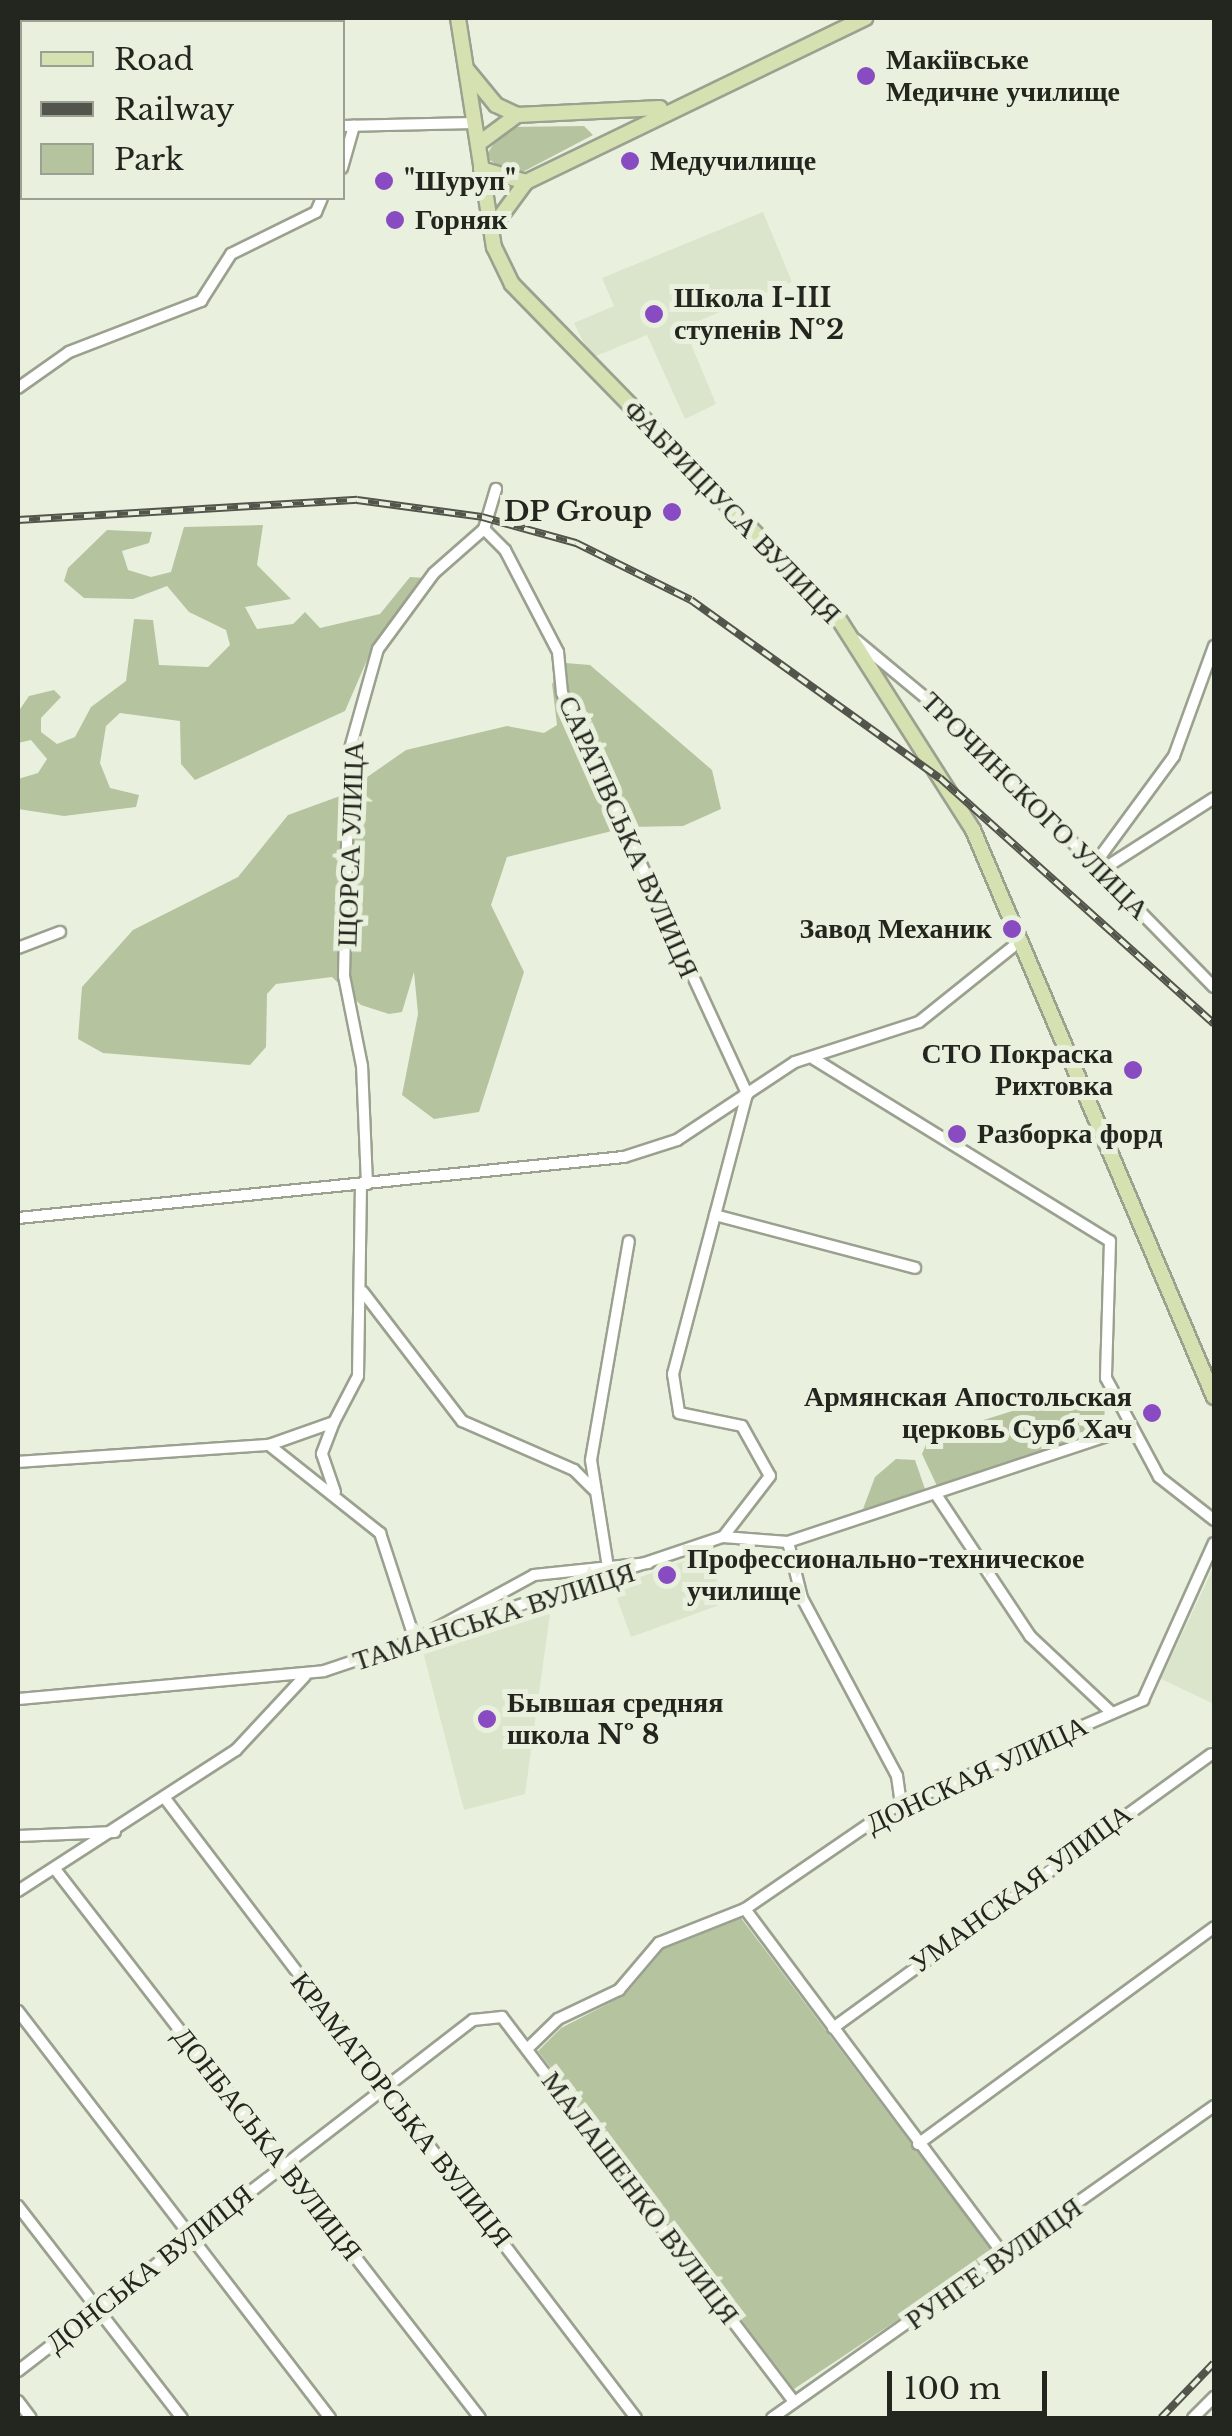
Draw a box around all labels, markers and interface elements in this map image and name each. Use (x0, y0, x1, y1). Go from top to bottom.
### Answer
legend (20, 20, 345, 200)
text: Road (114, 41, 194, 78)
place label: Макіївське Медичне училище (886, 43, 1120, 109)
marker: Макіївське Медичне училище (855, 65, 877, 87)
text: Railway (114, 91, 234, 128)
text: Park (114, 141, 184, 178)
place label: Медучилище (650, 144, 816, 178)
marker: Медучилище (619, 150, 641, 172)
place label: "Шуруп" (404, 164, 516, 198)
marker: "Шуруп" (373, 170, 395, 192)
place label: Горняк (415, 203, 507, 237)
marker: Горняк (384, 209, 406, 231)
place label: Школа I-III ступенів №2 (674, 281, 844, 347)
marker: Школа I-III ступенів №2 (643, 303, 665, 325)
street label: ФАБРИЦІУСА ВУЛИЦЯ (616, 393, 848, 631)
place label: DP Group (503, 495, 652, 529)
marker: DP Group (661, 501, 683, 523)
street label: ТРОЧИНСКОГО УЛИЦА (914, 685, 1156, 927)
street label: САРАТІВСЬКА ВУЛИЦЯ (551, 691, 705, 983)
street label: ЩОРСА УЛИЦА (331, 740, 371, 948)
place label: Завод Механик (800, 912, 992, 946)
marker: Завод Механик (1001, 918, 1023, 940)
place label: СТО Покраска Рихтовка (922, 1037, 1113, 1103)
marker: СТО Покраска Рихтовка (1122, 1059, 1144, 1081)
place label: Разборка форд (977, 1117, 1162, 1151)
marker: Разборка форд (946, 1123, 968, 1145)
place label: Армянская Апостольская церковь Сурб Хач (804, 1380, 1132, 1446)
marker: Армянская Апостольская церковь Сурб Хач (1141, 1402, 1163, 1424)
place label: Профессионально-техническое училище (687, 1542, 1084, 1608)
street label: ТАМАНСЬКА ВУЛИЦЯ (349, 1556, 639, 1678)
marker: Профессионально-техническое училище (656, 1564, 678, 1586)
place label: Бывшая средняя школа № 8 (507, 1686, 723, 1752)
marker: Бывшая средняя школа № 8 (476, 1708, 498, 1730)
street label: ДОНСКАЯ УЛИЦА (861, 1709, 1093, 1841)
street label: УМАНСКАЯ УЛИЦА (904, 1797, 1138, 1981)
street label: КРАМАТОРСЬКА ВУЛИЦЯ (283, 1966, 519, 2254)
street label: ДОНБАСЬКА ВУЛИЦЯ (165, 2021, 369, 2267)
street label: МАЛАШЕНКО ВУЛИЦЯ (534, 2065, 746, 2331)
street label: ДОНСЬКА ВУЛИЦЯ (40, 2178, 260, 2360)
street label: РУНГЕ ВУЛИЦЯ (899, 2191, 1089, 2337)
scale bar (892, 2351, 1052, 2413)
text: 100 m (904, 2370, 1001, 2407)

